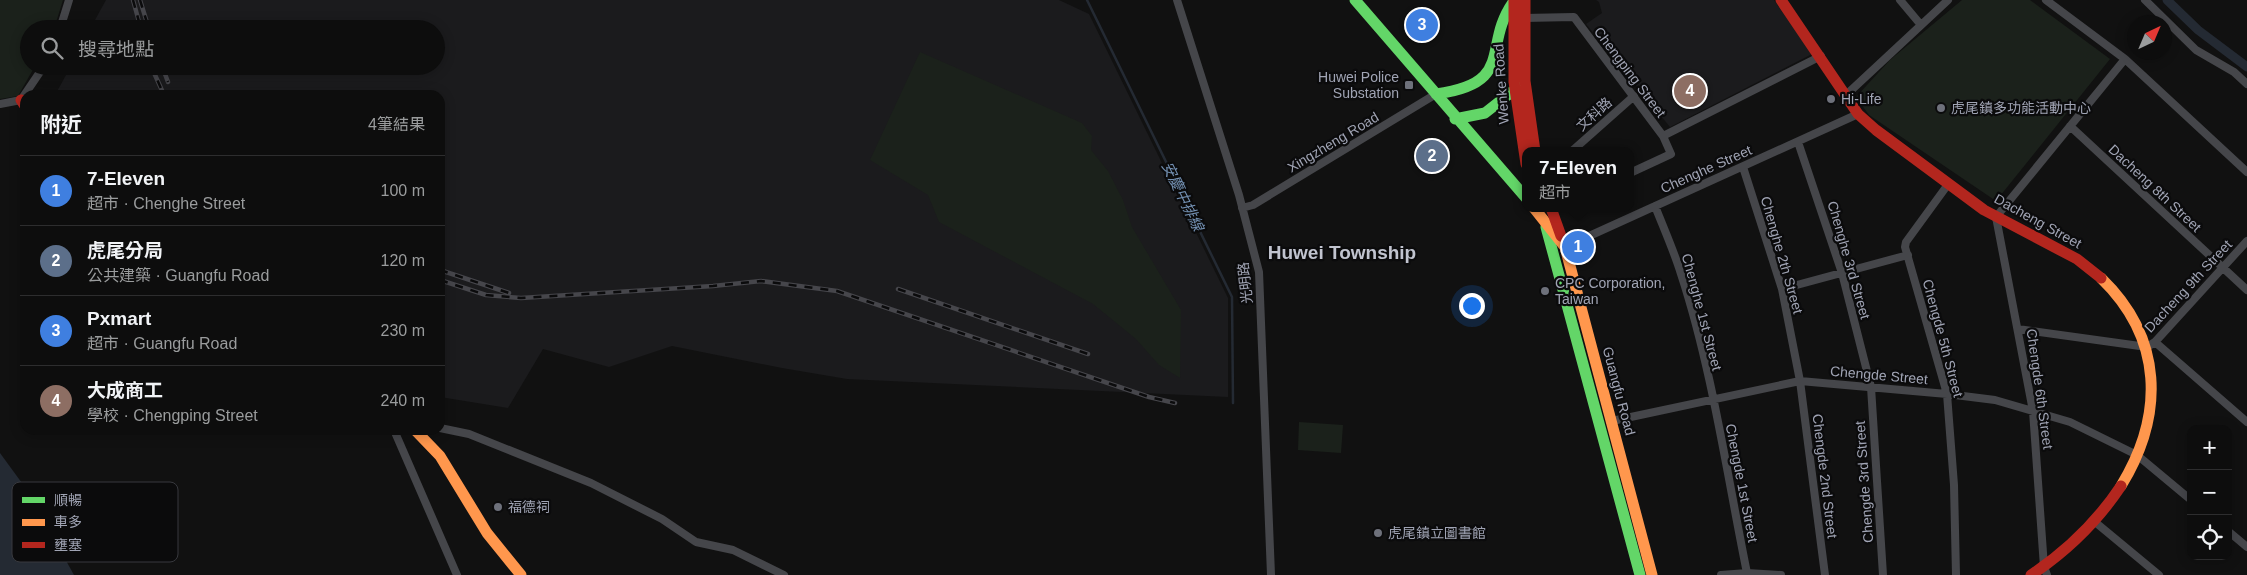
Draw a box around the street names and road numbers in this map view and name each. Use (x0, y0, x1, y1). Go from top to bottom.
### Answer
street label: Chengping Street (1591, 24, 1669, 120)
street label: Wenke Road (1490, 43, 1512, 125)
street label: 文科路 (1573, 94, 1615, 134)
street label: Xingzheng Road (1285, 108, 1381, 176)
street label: Dacheng 8th Street (2105, 141, 2205, 235)
street label: Chenghe Street (1658, 142, 1754, 196)
street label: Dacheng Street (1992, 190, 2085, 252)
street label: Chenghe 2th Street (1758, 194, 1806, 316)
street label: Chenghe 3rd Street (1824, 199, 1874, 321)
street label: Dacheng 9th Street (2141, 236, 2235, 336)
street label: Chenghe 1st Street (1679, 252, 1725, 372)
street label: 光明路 (1235, 261, 1255, 305)
street label: Chengde 5th Street (1920, 277, 1966, 399)
street label: Chengde 6th Street (2024, 328, 2056, 450)
street label: Guangfu Road (1599, 345, 1639, 437)
street label: Chengde Street (1829, 363, 1929, 387)
street label: Chengde 2nd Street (1809, 413, 1841, 539)
street label: Chengde 3rd Street (1852, 420, 1876, 544)
street label: Chengde 1st Street (1723, 422, 1761, 544)

